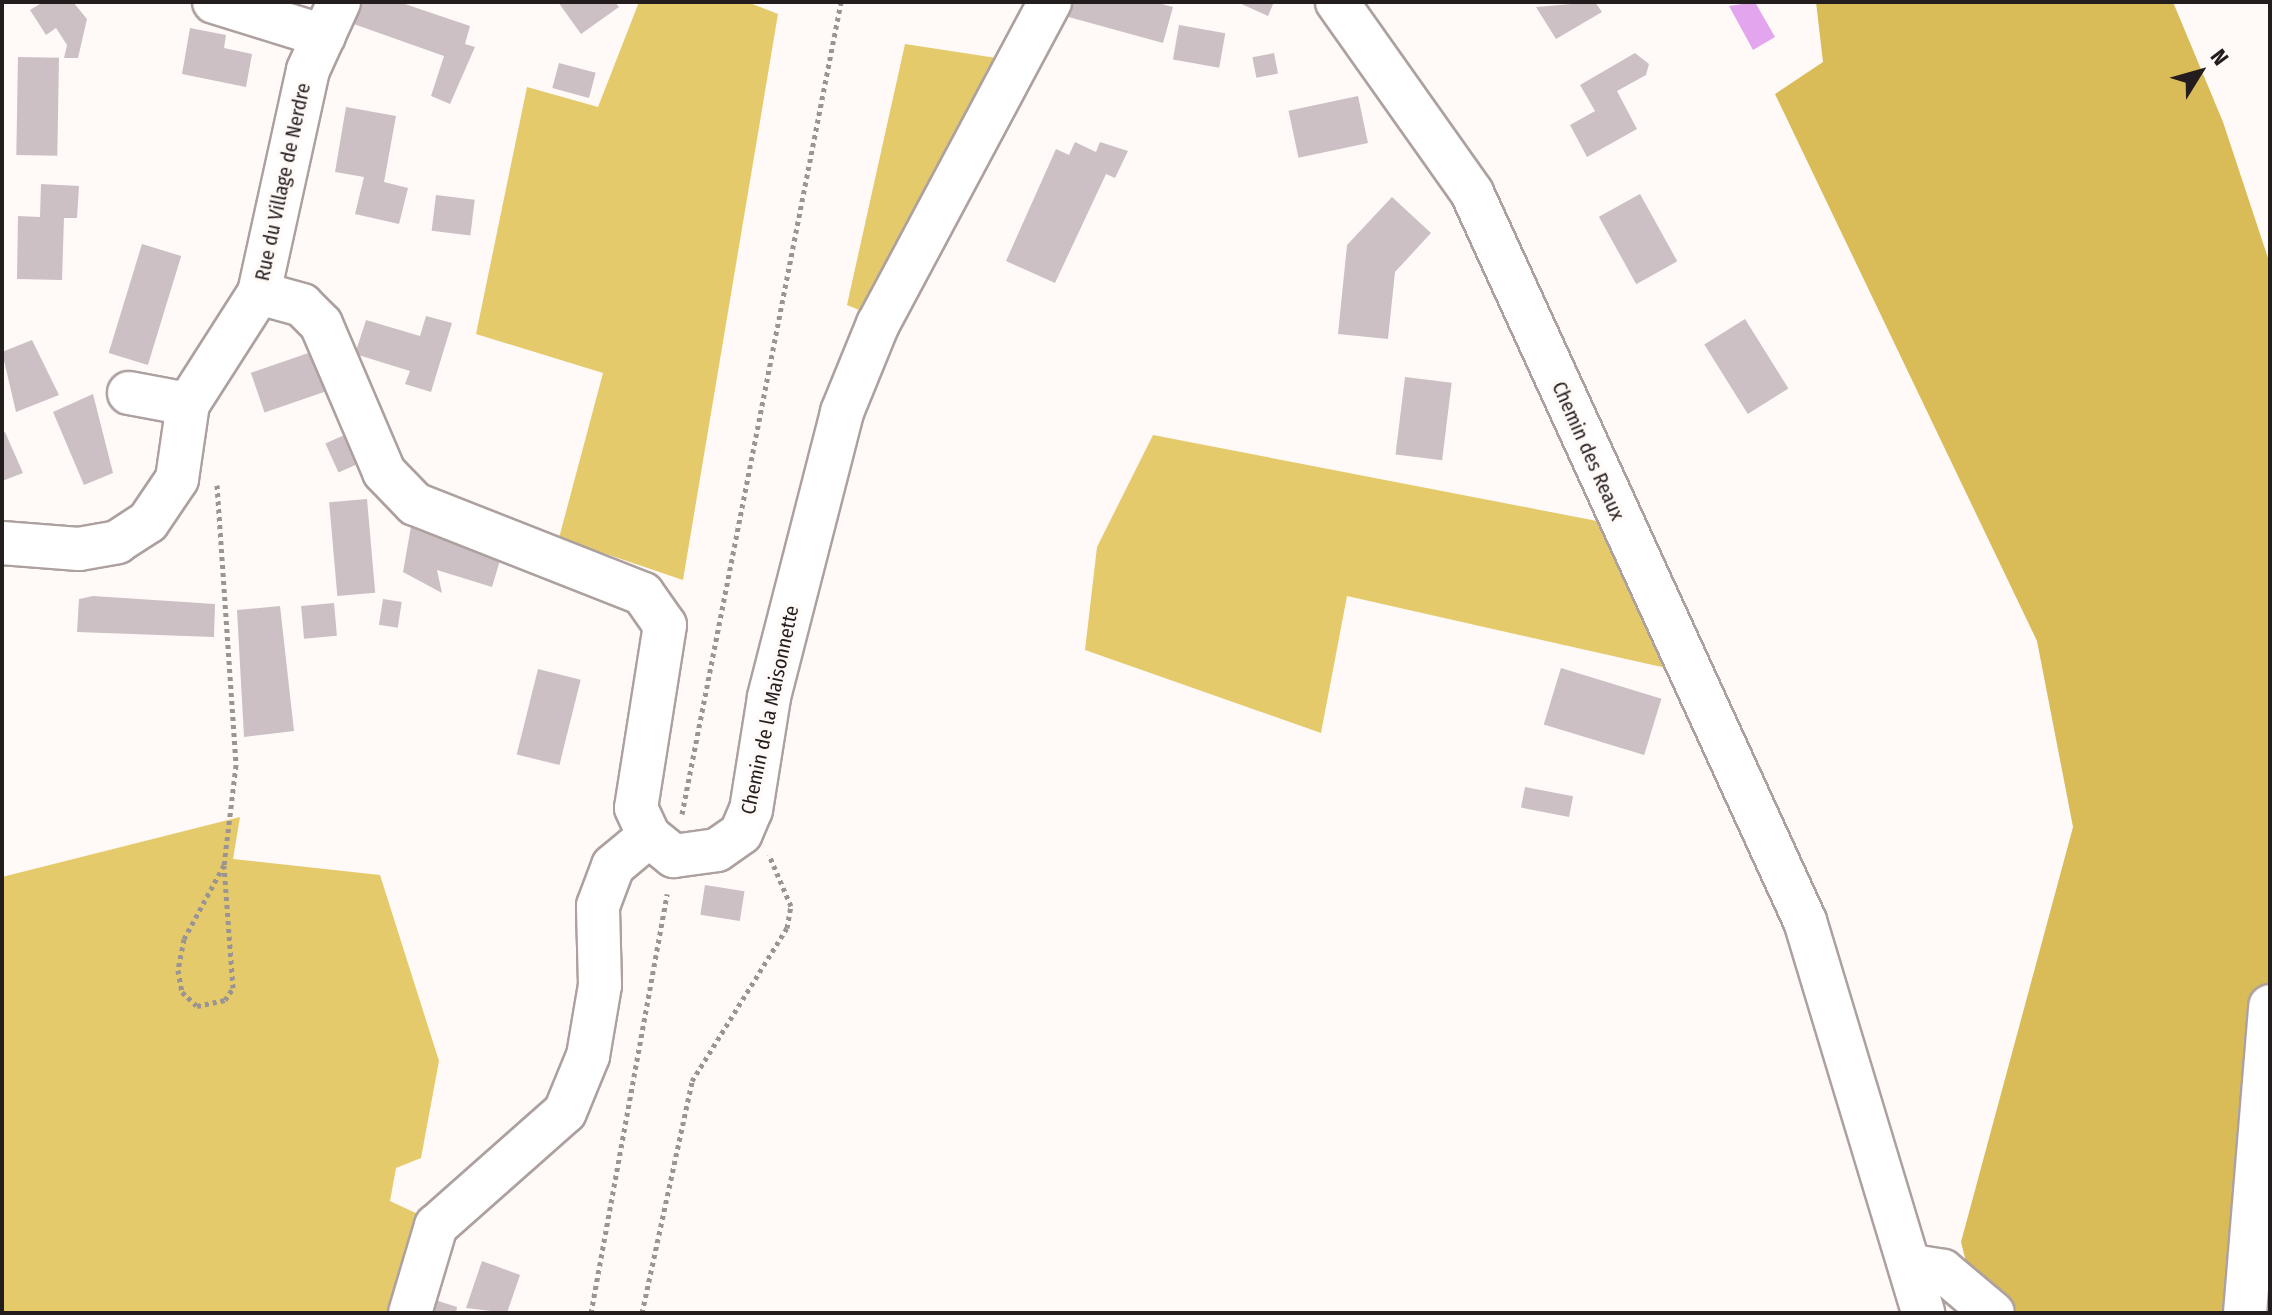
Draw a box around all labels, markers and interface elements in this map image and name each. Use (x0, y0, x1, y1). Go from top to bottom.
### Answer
north arrow (2160, 32, 2240, 112)
text: N (2205, 44, 2234, 71)
street label: Rue du Village de Nerdre (250, 81, 316, 283)
street label: Chemin des Reaux (1547, 378, 1629, 524)
street label: Chemin de la Maisonnette (736, 603, 804, 817)

